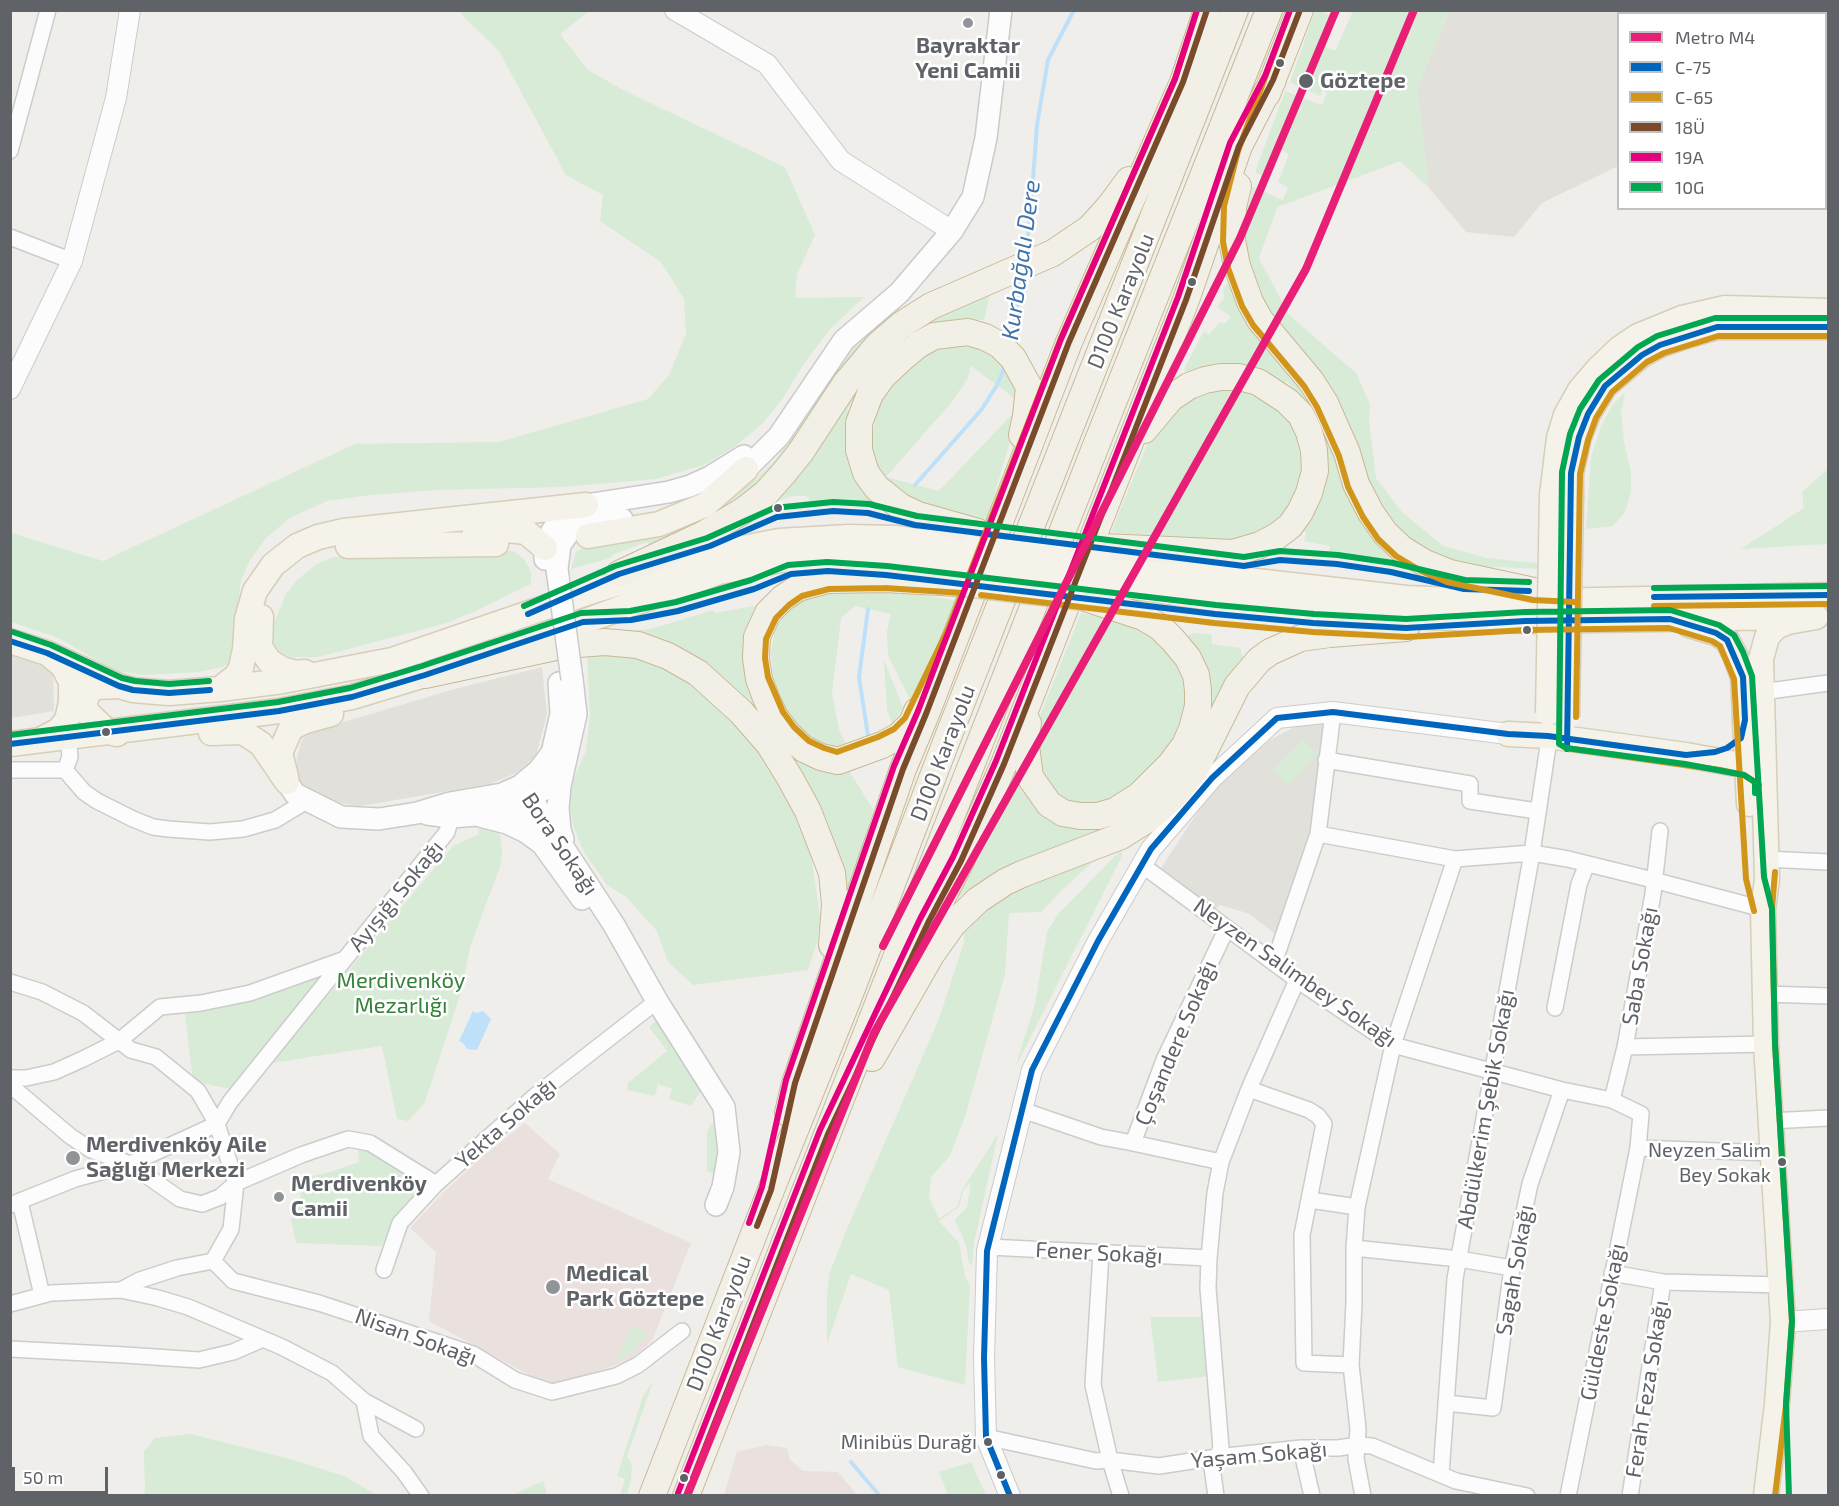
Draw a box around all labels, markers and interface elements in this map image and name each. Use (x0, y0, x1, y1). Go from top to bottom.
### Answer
legend (1617, 12, 1827, 210)
marker: Bayraktar Yeni Camii (961, 16, 975, 30)
text: Metro M4 (1675, 26, 1755, 48)
place label: Bayraktar Yeni Camii (915, 33, 1021, 84)
text: C-75 (1675, 56, 1711, 78)
unlabelled marker (1274, 57, 1286, 69)
place label: Göztepe (1320, 68, 1406, 94)
marker: Göztepe (1297, 72, 1315, 90)
text: C-65 (1675, 86, 1713, 108)
text: 18Ü (1675, 116, 1705, 138)
text: 19A (1675, 146, 1704, 168)
text: 10G (1675, 176, 1704, 198)
water label: Kurbağalı Dere (995, 178, 1047, 342)
street label: D100 Karayolu (1082, 229, 1160, 373)
unlabelled marker (1186, 276, 1198, 288)
unlabelled marker (772, 502, 784, 514)
unlabelled marker (1521, 624, 1533, 636)
street label: D100 Karayolu (905, 681, 981, 825)
unlabelled marker (100, 726, 112, 738)
street label: Bora Sokağı (516, 788, 604, 900)
street label: Ayışığı Sokağı (343, 835, 449, 957)
street label: Neyzen Salimbey Sokağı (1188, 893, 1402, 1053)
street label: Saba Sokağı (1617, 905, 1663, 1027)
street label: Çoşandere Sokağı (1129, 957, 1223, 1129)
park label: Merdivenköy Mezarlığı (337, 968, 465, 1020)
street label: Abdülkerim Şebik Sokağı (1452, 987, 1520, 1231)
street label: Yekta Sokağı (450, 1072, 562, 1174)
place label: Merdivenköy Aile Sağlığı Merkezi (86, 1132, 267, 1184)
place label: Neyzen Salim Bey Sokak (1648, 1138, 1771, 1185)
marker: Merdivenköy Aile Sağlığı Merkezi (64, 1149, 82, 1167)
marker: Neyzen Salim Bey Sokak (1776, 1156, 1788, 1168)
place label: Merdivenköy Camii (291, 1171, 427, 1222)
marker: Merdivenköy Camii (272, 1190, 286, 1204)
street label: Sagah Sokağı (1491, 1203, 1539, 1337)
street label: Fener Sokağı (1035, 1236, 1163, 1270)
street label: Güldeste Sokağı (1575, 1241, 1631, 1403)
street label: D100 Karayolu (681, 1251, 757, 1395)
place label: Medical Park Göztepe (566, 1261, 704, 1312)
marker: Medical Park Göztepe (544, 1278, 562, 1296)
street label: Ferah Feza Sokağı (1620, 1298, 1674, 1480)
street label: Nisan Sokağı (351, 1303, 481, 1371)
place label: Minibüs Durağı (841, 1430, 977, 1454)
marker: Minibüs Durağı (982, 1436, 994, 1448)
street label: Yaşam Sokağı (1190, 1436, 1328, 1474)
scale bar (15, 1455, 111, 1493)
text: 50 m (23, 1466, 63, 1488)
unlabelled marker (995, 1469, 1007, 1481)
unlabelled marker (678, 1472, 690, 1484)

